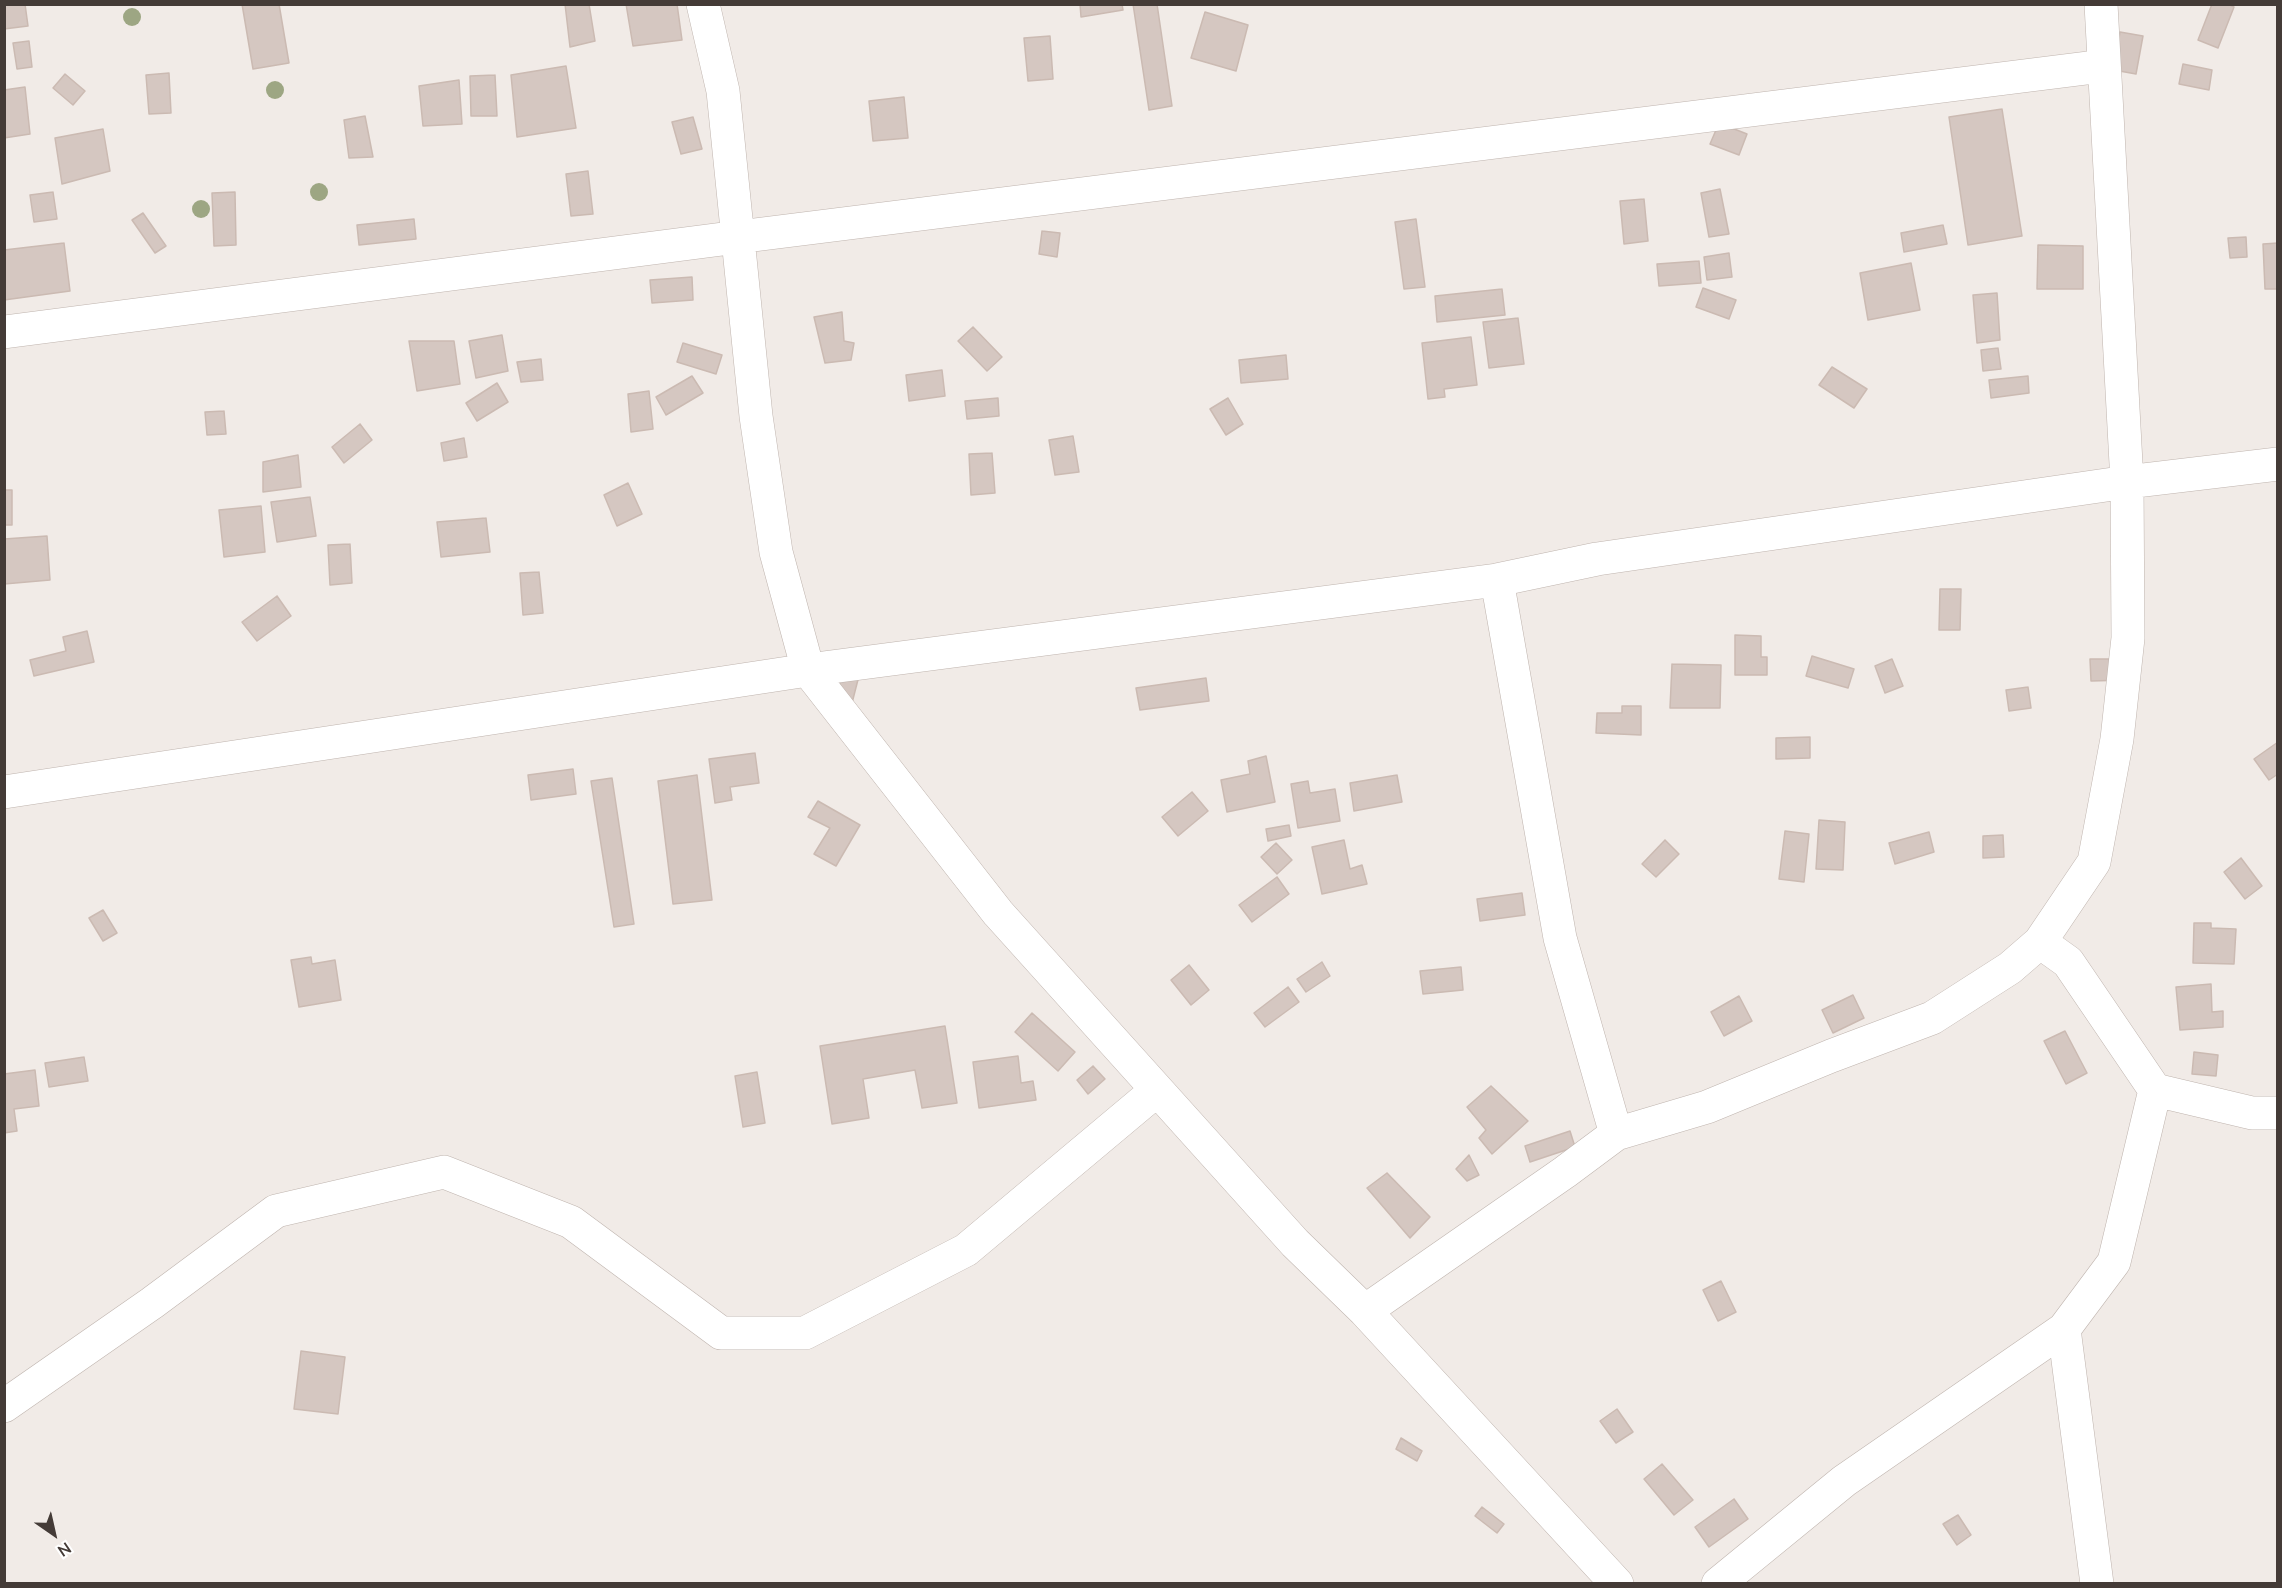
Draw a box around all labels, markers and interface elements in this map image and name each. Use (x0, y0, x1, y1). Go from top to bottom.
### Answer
north arrow (24, 1504, 84, 1564)
text: N (53, 1536, 75, 1561)

